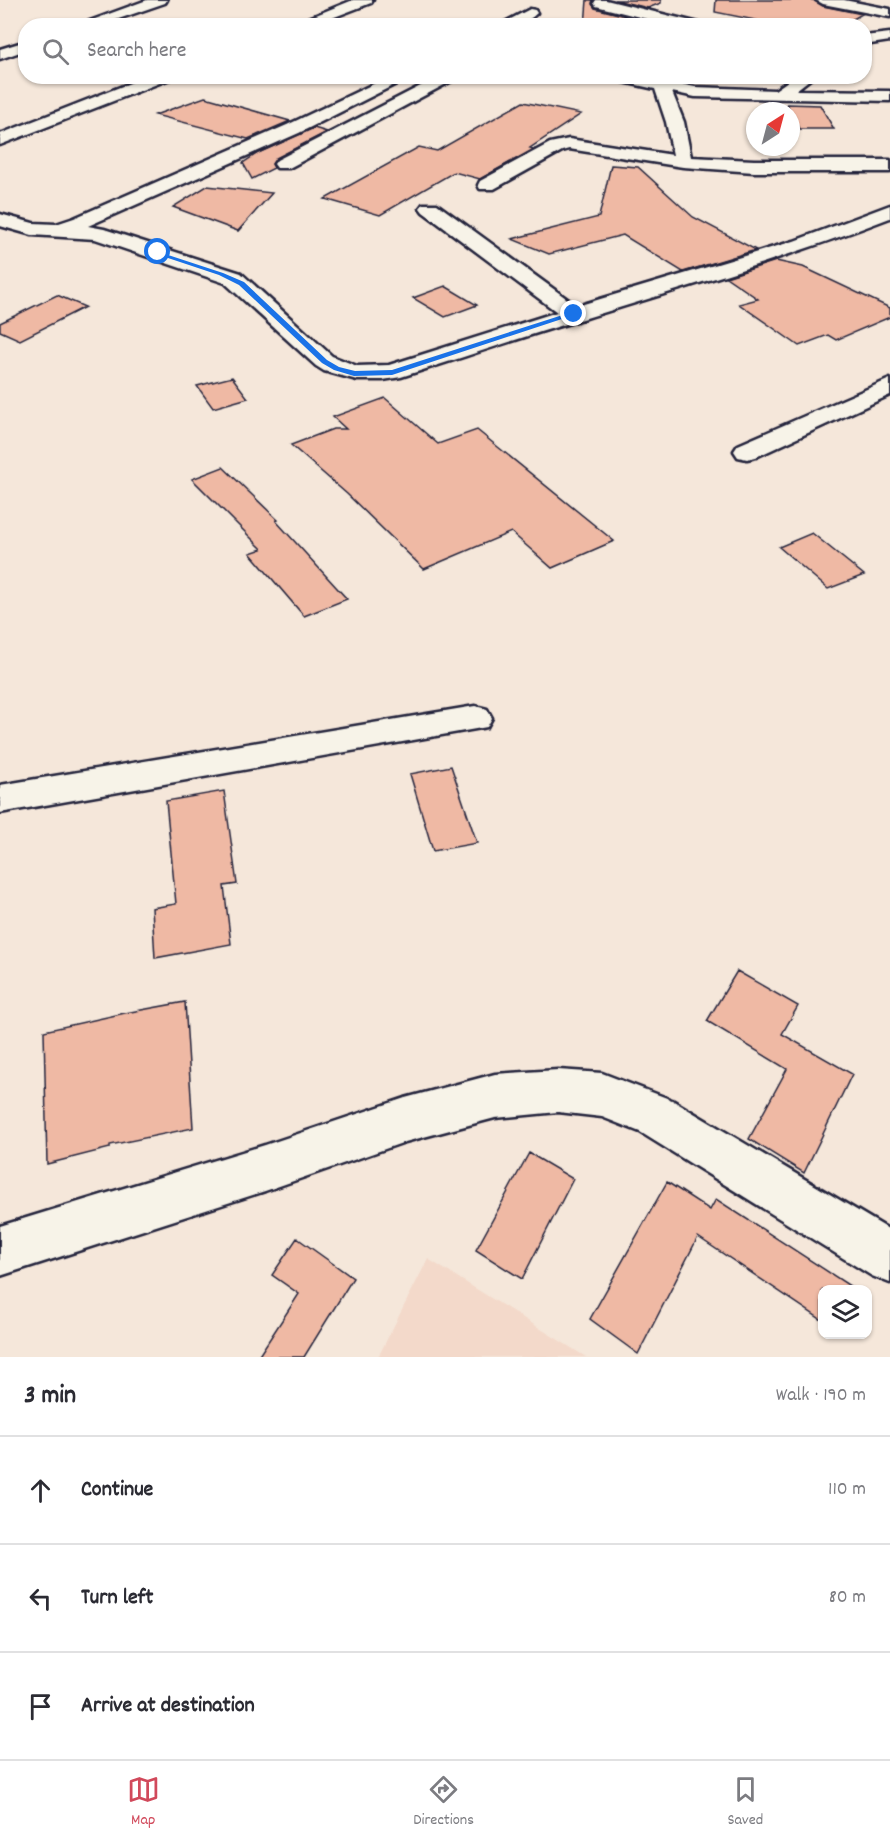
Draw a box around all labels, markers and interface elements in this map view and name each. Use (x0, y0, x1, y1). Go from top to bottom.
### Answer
search box (18, 18, 872, 84)
icon: search (39, 35, 72, 68)
text: Search here (87, 36, 186, 67)
north arrow (746, 102, 800, 156)
route start (144, 238, 170, 264)
route end (560, 300, 586, 326)
map controls (818, 1285, 872, 1339)
button: layers (818, 1285, 872, 1339)
text: 3 min (24, 1378, 76, 1415)
text: Walk · 190 m (776, 1382, 866, 1410)
icon: ahead (24, 1474, 57, 1507)
text: Continue (81, 1475, 153, 1506)
text: 110 m (828, 1476, 866, 1504)
icon: left (24, 1582, 57, 1615)
text: Turn left (81, 1583, 153, 1614)
text: 80 m (829, 1584, 866, 1612)
icon: arrive (24, 1690, 57, 1723)
text: Arrive at destination (81, 1691, 255, 1722)
tab: Map (127, 1773, 160, 1832)
tab: Directions (413, 1773, 474, 1832)
tab: Saved (727, 1773, 763, 1832)

